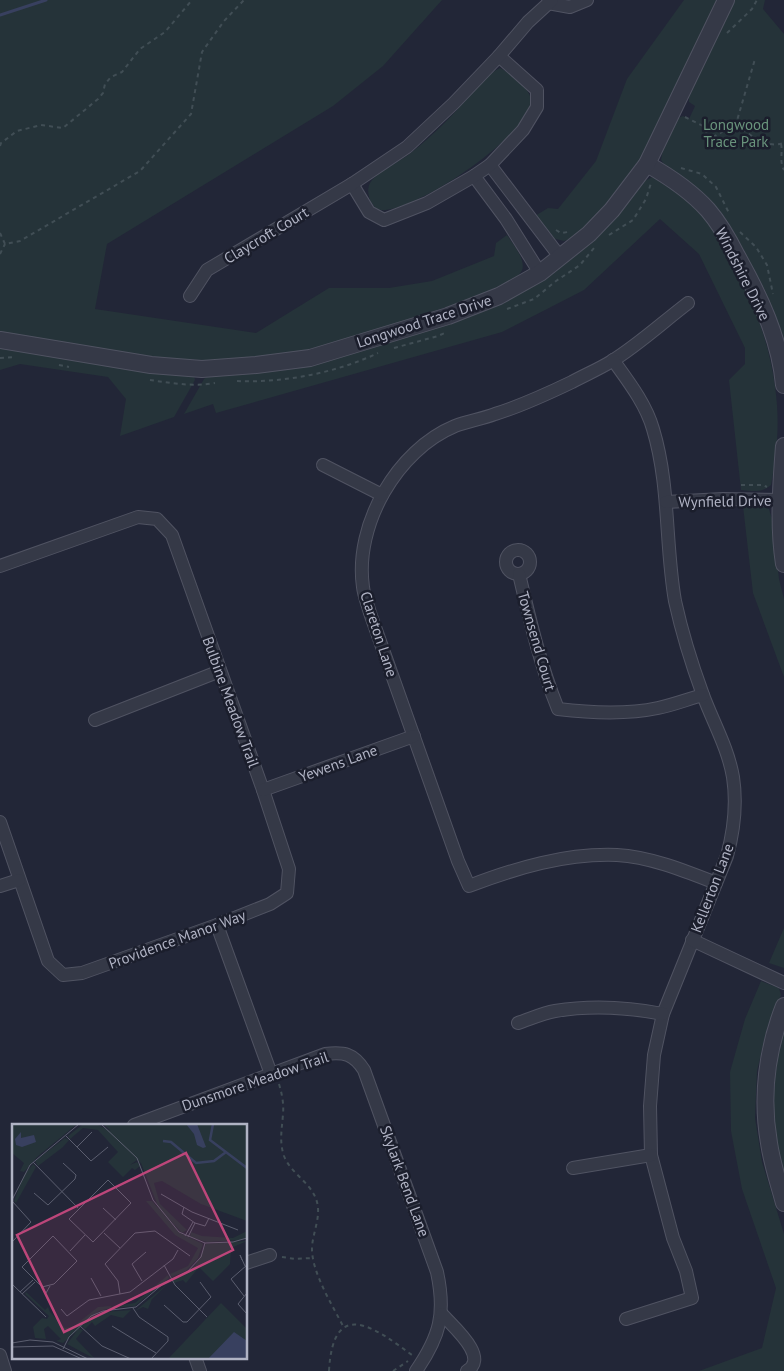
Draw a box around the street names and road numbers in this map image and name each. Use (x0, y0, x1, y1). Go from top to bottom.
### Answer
street label: Claycroft Court (220, 202, 312, 268)
street label: Windshire Drive (711, 224, 775, 324)
street label: Longwood Trace Drive (354, 290, 494, 352)
street label: Wynfield Drive (678, 491, 772, 511)
street label: Clareton Lane (356, 589, 402, 679)
street label: Townsend Court (514, 589, 560, 693)
street label: Bulbine Meadow Trail (198, 634, 264, 771)
street label: Yewens Lane (296, 740, 380, 786)
street label: Kellerton Lane (686, 841, 738, 935)
street label: Providence Manor Way (106, 905, 248, 973)
street label: Dunsmore Meadow Trail (179, 1047, 332, 1115)
street label: Skylark Bend Lane (376, 1123, 434, 1239)

